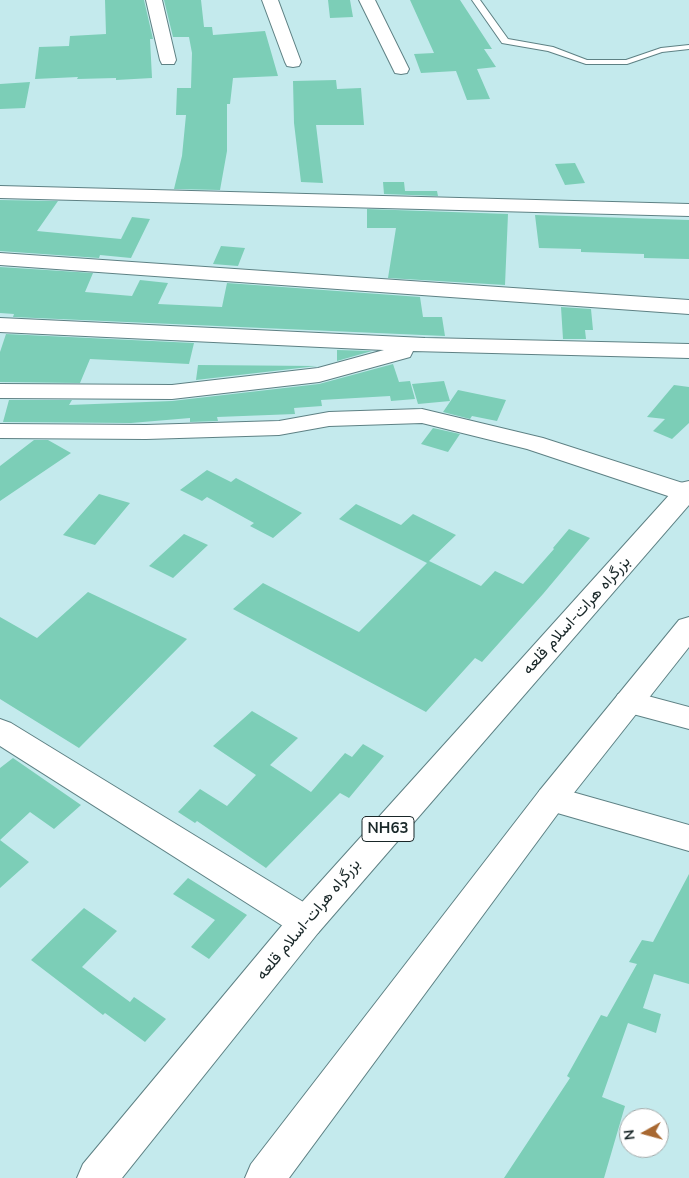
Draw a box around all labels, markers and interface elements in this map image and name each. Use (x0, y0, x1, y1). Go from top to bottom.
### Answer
street label: بزرگراه هرات-اسلام قلعه (519, 553, 635, 679)
road number: NH63 (362, 816, 414, 842)
street label: بزرگراه هرات-اسلام قلعه (253, 856, 365, 984)
north arrow (619, 1108, 669, 1158)
text: N (620, 1128, 640, 1141)

